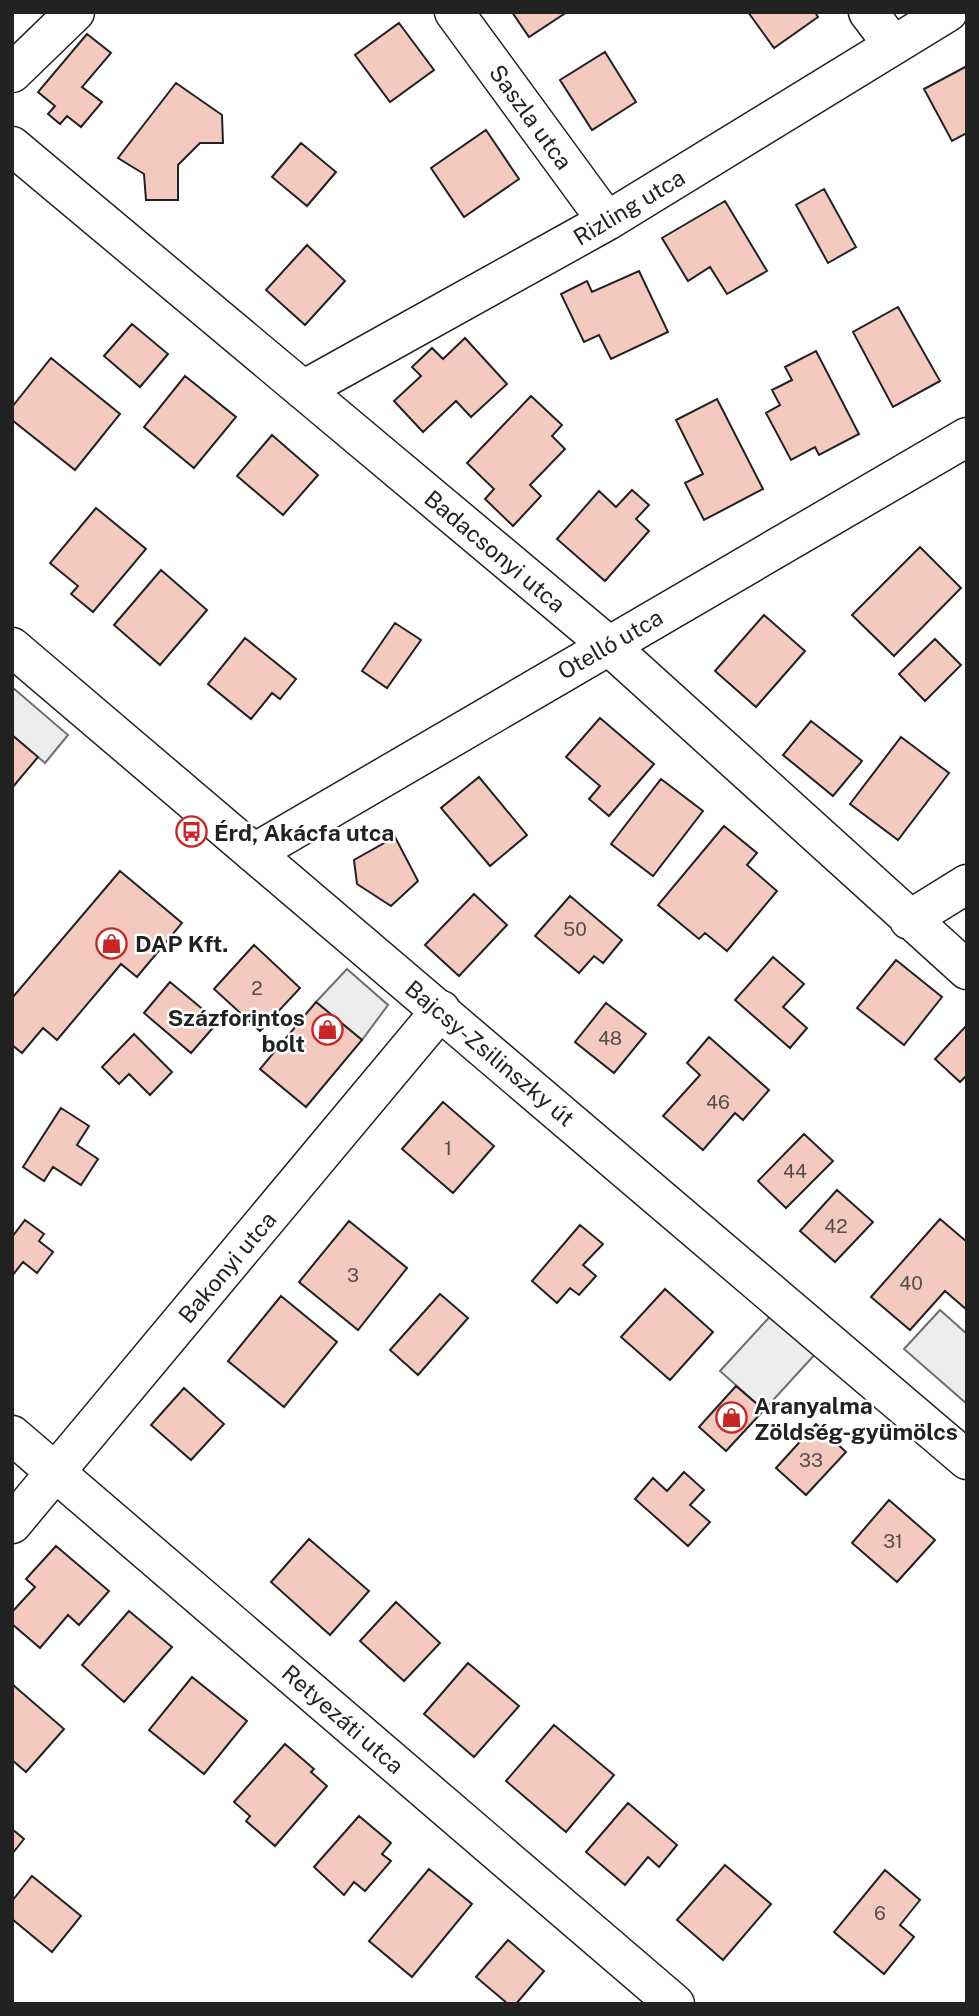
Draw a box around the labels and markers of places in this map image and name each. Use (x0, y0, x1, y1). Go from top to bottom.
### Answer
bus stop icon: Érd, Akácfa utca (174, 815, 208, 849)
place label: Érd, Akácfa utca (214, 819, 394, 846)
shop icon: DAP Kft. (95, 926, 129, 960)
place label: DAP Kft. (135, 930, 229, 957)
place label: Százforintos bolt (168, 1004, 305, 1057)
shop icon: Százforintos bolt (311, 1013, 345, 1047)
place label: Aranyalma Zöldség-gyümölcs (754, 1392, 958, 1445)
shop icon: Aranyalma Zöldség-gyümölcs (714, 1401, 748, 1435)

